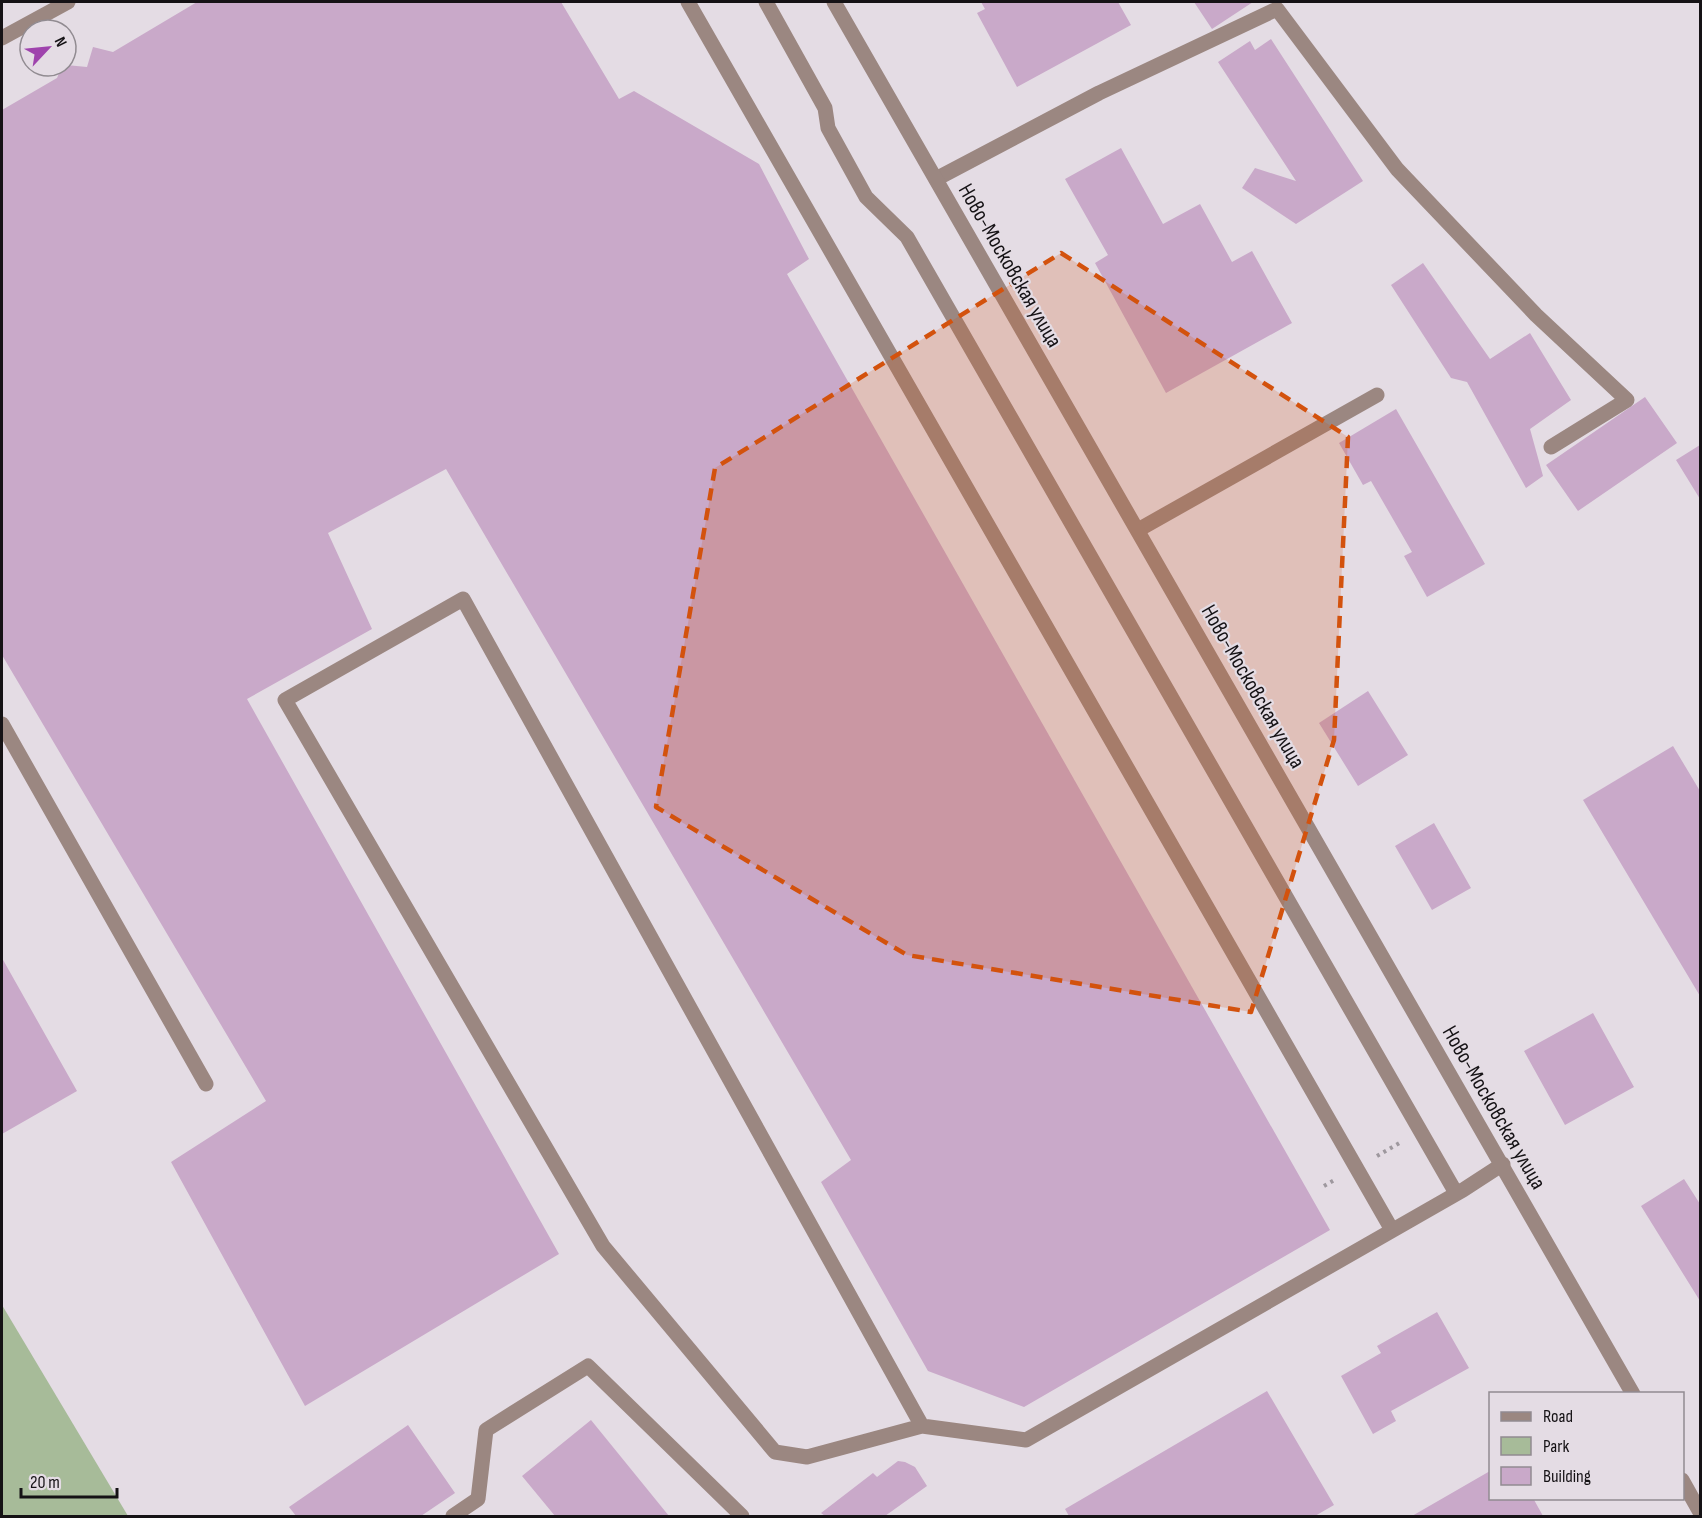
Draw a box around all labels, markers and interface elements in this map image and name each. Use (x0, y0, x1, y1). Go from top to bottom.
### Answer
north arrow (18, 18, 78, 78)
text: N (50, 34, 71, 50)
street label: Ново-Московская улица (952, 179, 1068, 352)
street label: Ново-Московская улица (1195, 600, 1311, 773)
street label: Ново-Московская улица (1436, 1021, 1552, 1194)
legend (1489, 1392, 1684, 1500)
text: Road (1543, 1406, 1573, 1427)
text: Park (1543, 1436, 1569, 1457)
scale bar (21, 1461, 117, 1499)
text: Building (1543, 1466, 1591, 1487)
text: 20 m (30, 1472, 60, 1493)

